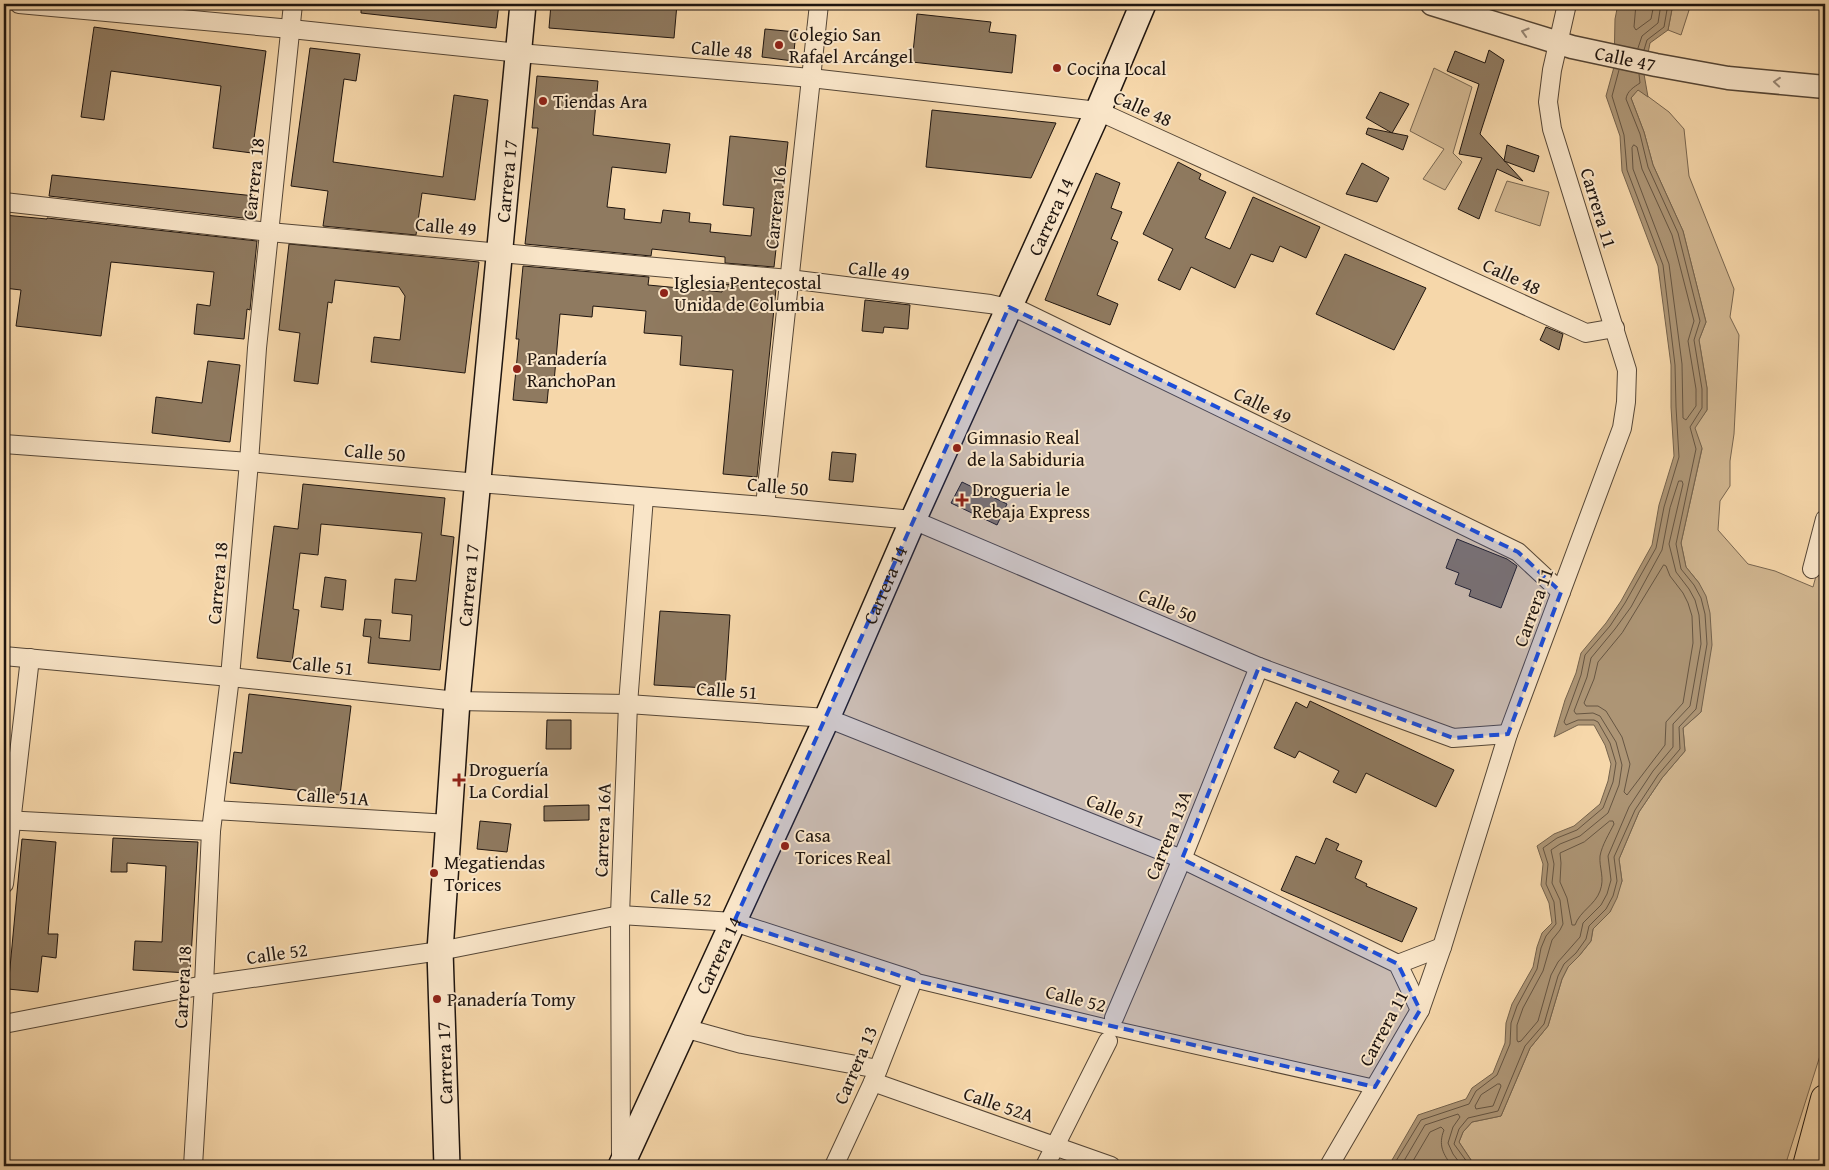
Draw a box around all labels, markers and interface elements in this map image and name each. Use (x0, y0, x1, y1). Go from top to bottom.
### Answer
place label: Colegio San Rafael Arcángel (789, 20, 913, 70)
one-way arrow (1522, 28, 1530, 38)
street label: Calle 48 (690, 32, 754, 66)
street label: Calle 47 (1592, 38, 1658, 79)
marker: Colegio San Rafael Arcángel (773, 39, 785, 51)
place label: Cocina Local (1067, 54, 1166, 82)
marker: Cocina Local (1051, 62, 1063, 74)
one-way arrow (1772, 77, 1780, 88)
street label: Calle 48 (1109, 83, 1177, 133)
place label: Tiendas Ara (553, 87, 648, 115)
marker: Tiendas Ara (537, 95, 549, 107)
street label: Carrera 18 (235, 136, 271, 222)
street label: Carrera 17 (488, 138, 524, 224)
street label: Carrera 11 (1574, 164, 1624, 252)
street label: Carrera 16 (757, 165, 793, 251)
street label: Carrera 14 (1020, 173, 1080, 260)
street label: Calle 49 (414, 209, 478, 243)
street label: Calle 48 (1478, 250, 1546, 302)
street label: Calle 49 (847, 253, 911, 287)
place label: Iglesia Pentecostal Unida de Columbia (674, 268, 824, 318)
marker: Iglesia Pentecostal Unida de Columbia (658, 287, 670, 299)
place label: Panadería RanchoPan (527, 344, 616, 394)
marker: Panadería RanchoPan (511, 363, 523, 375)
street label: Calle 49 (1229, 379, 1297, 431)
place label: Gimnasio Real de la Sabiduria (967, 423, 1085, 473)
street label: Calle 50 (343, 435, 407, 469)
marker: Gimnasio Real de la Sabiduria (951, 442, 963, 454)
street label: Calle 50 (746, 469, 810, 503)
place label: Drogueria le Rebaja Express (972, 475, 1090, 525)
marker: Drogueria le Rebaja Express (956, 494, 968, 506)
street label: Carrera 18 (199, 541, 235, 625)
street label: Carrera 14 (855, 542, 914, 629)
street label: Carrera 17 (450, 543, 486, 628)
street label: Carrera 11 (1506, 563, 1560, 651)
street label: Calle 50 (1134, 580, 1202, 630)
street label: Calle 51 (291, 648, 355, 682)
street label: Calle 51 (695, 674, 759, 706)
place label: Droguería La Cordial (469, 755, 549, 805)
marker: Droguería La Cordial (453, 774, 465, 786)
street label: Calle 51A (296, 779, 371, 813)
street label: Carrera 16A (586, 782, 618, 878)
street label: Calle 51 (1082, 786, 1150, 834)
street label: Carrera 13A (1137, 786, 1199, 884)
place label: Casa Torices Real (795, 821, 891, 871)
marker: Casa Torices Real (779, 840, 791, 852)
place label: Megatiendas Torices (444, 848, 545, 898)
marker: Megatiendas Torices (428, 867, 440, 879)
street label: Calle 52 (649, 881, 713, 913)
street label: Carrera 14 (688, 912, 748, 999)
street label: Calle 52 (245, 935, 309, 971)
street label: Carrera 18 (166, 945, 198, 1029)
street label: Calle 52 (1043, 977, 1109, 1019)
place label: Panadería Tomy (447, 985, 576, 1013)
street label: Carrera 11 (1351, 985, 1415, 1071)
marker: Panadería Tomy (431, 993, 443, 1005)
street label: Carrera 17 (429, 1021, 459, 1105)
street label: Carrera 13 (826, 1021, 884, 1109)
street label: Calle 52A (960, 1079, 1038, 1129)

